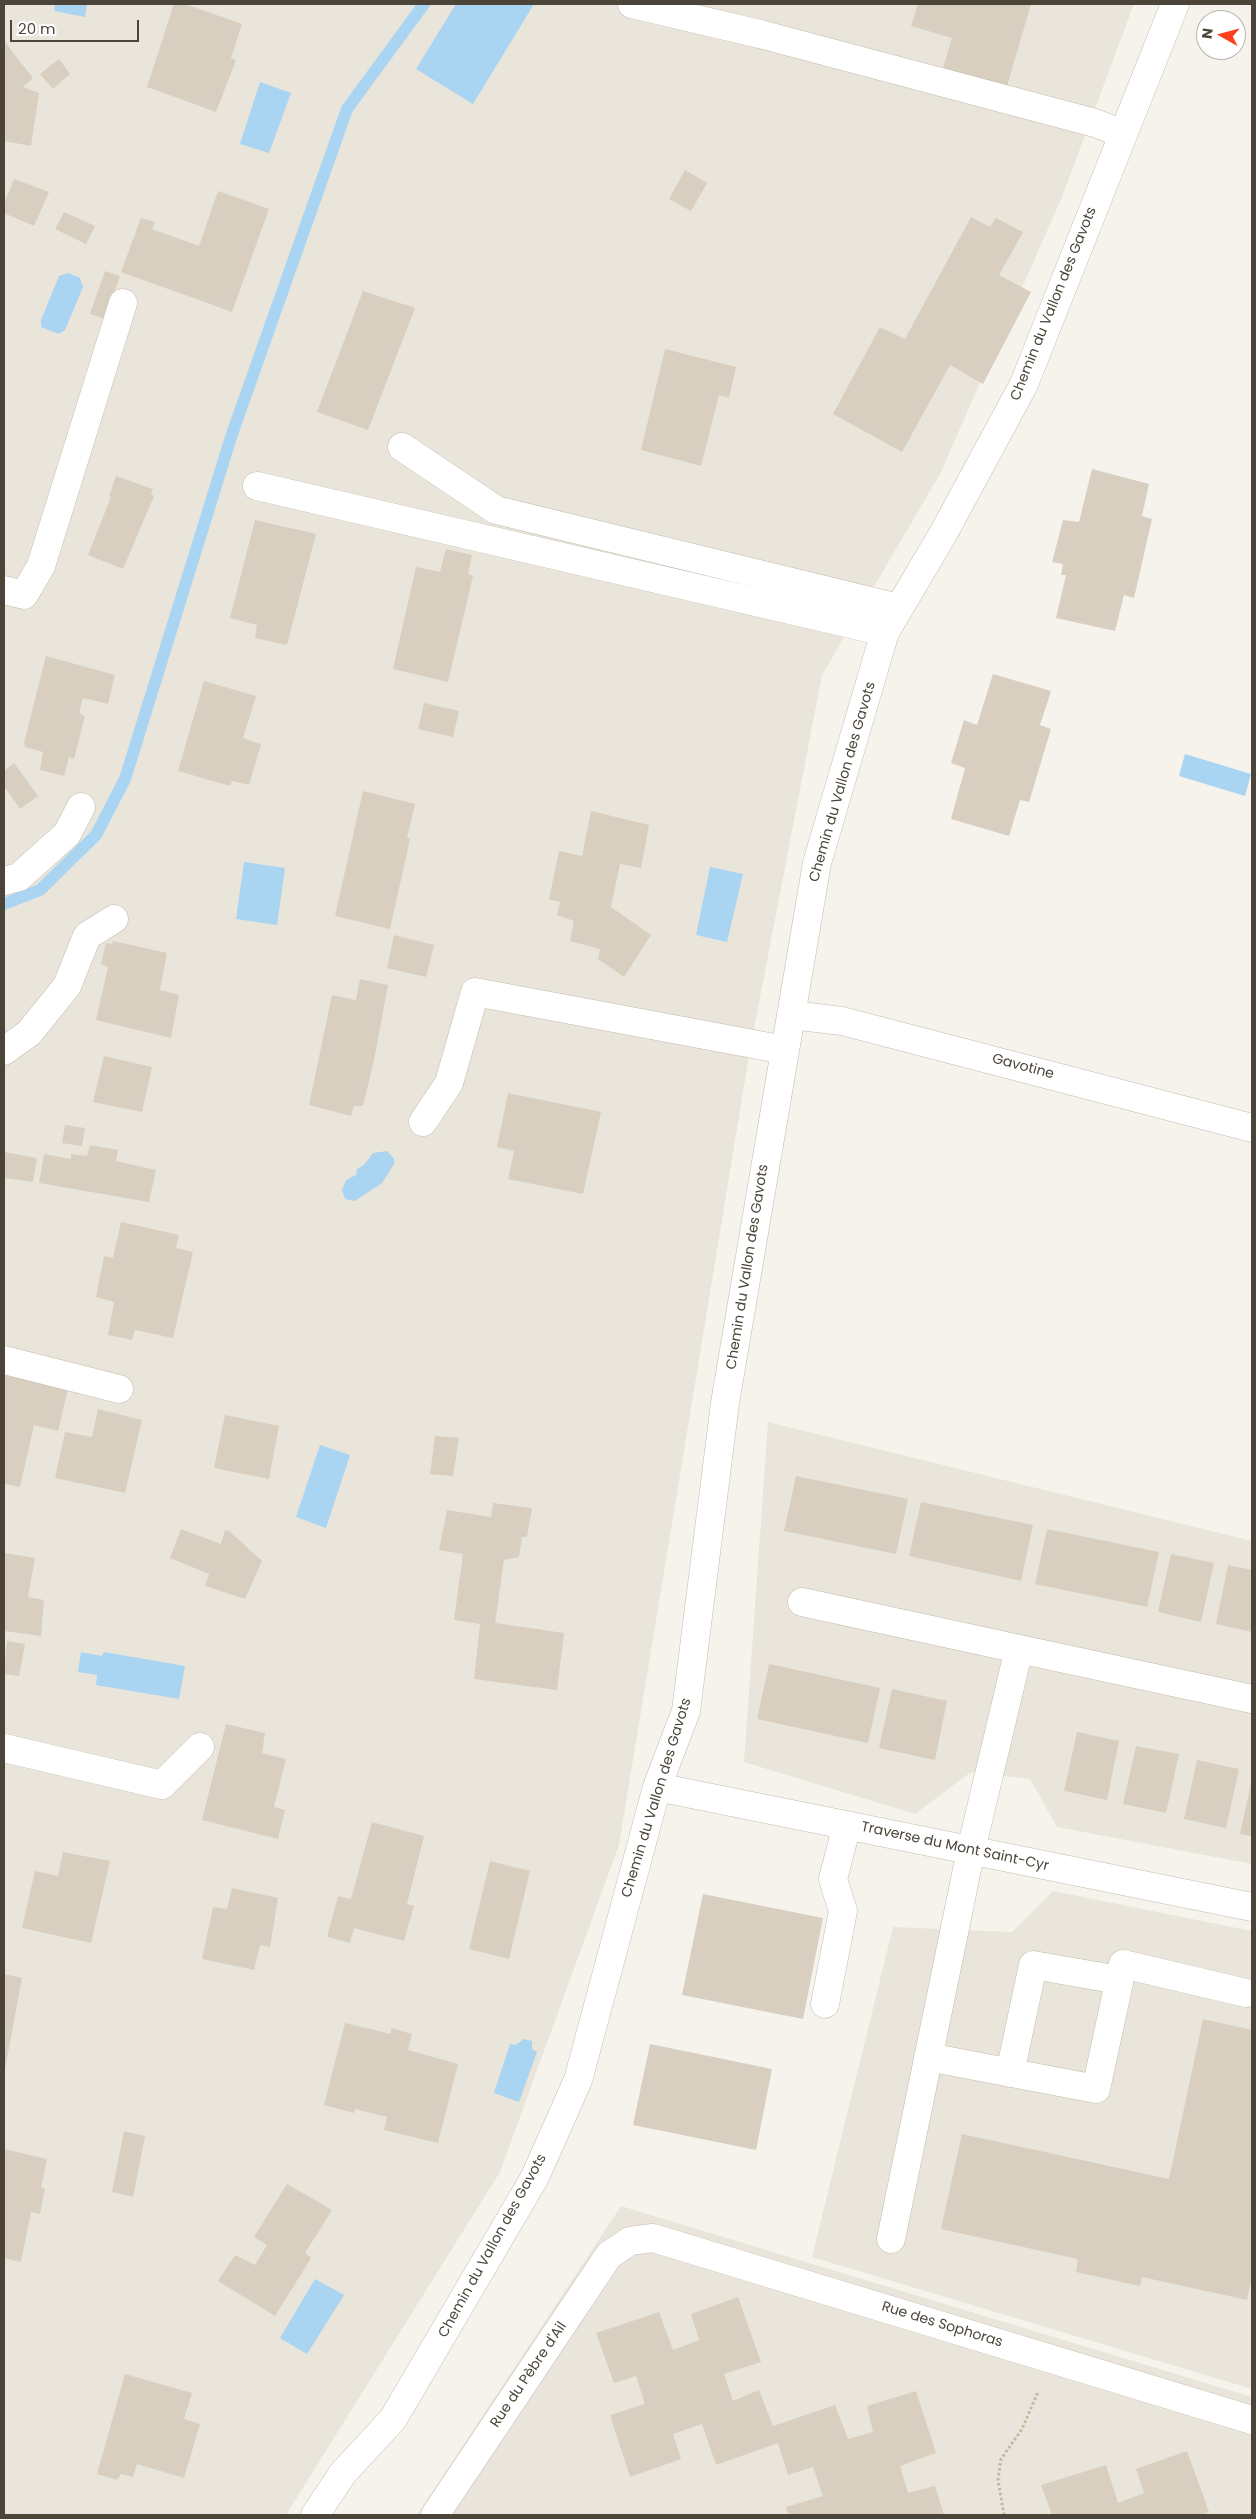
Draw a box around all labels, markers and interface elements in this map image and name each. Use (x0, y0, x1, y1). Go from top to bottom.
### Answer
scale bar (12, 10, 141, 42)
north arrow (1196, 10, 1246, 60)
text: 20 m (18, 18, 56, 39)
text: N (1197, 27, 1218, 40)
street label: Chemin du Vallon des Gavots (1007, 205, 1101, 403)
street label: Chemin du Vallon des Gavots (806, 680, 880, 884)
street label: Gavotine (990, 1051, 1056, 1083)
street label: Chemin du Vallon des Gavots (723, 1163, 773, 1371)
street label: Chemin du Vallon des Gavots (619, 1696, 695, 1900)
street label: Traverse du Mont Saint-Cyr (860, 1819, 1050, 1875)
street label: Chemin du Vallon des Gavots (435, 2151, 551, 2341)
street label: Rue des Sophoras (879, 2299, 1005, 2351)
street label: Rue du Pèbre d'Ail (487, 2319, 571, 2431)

